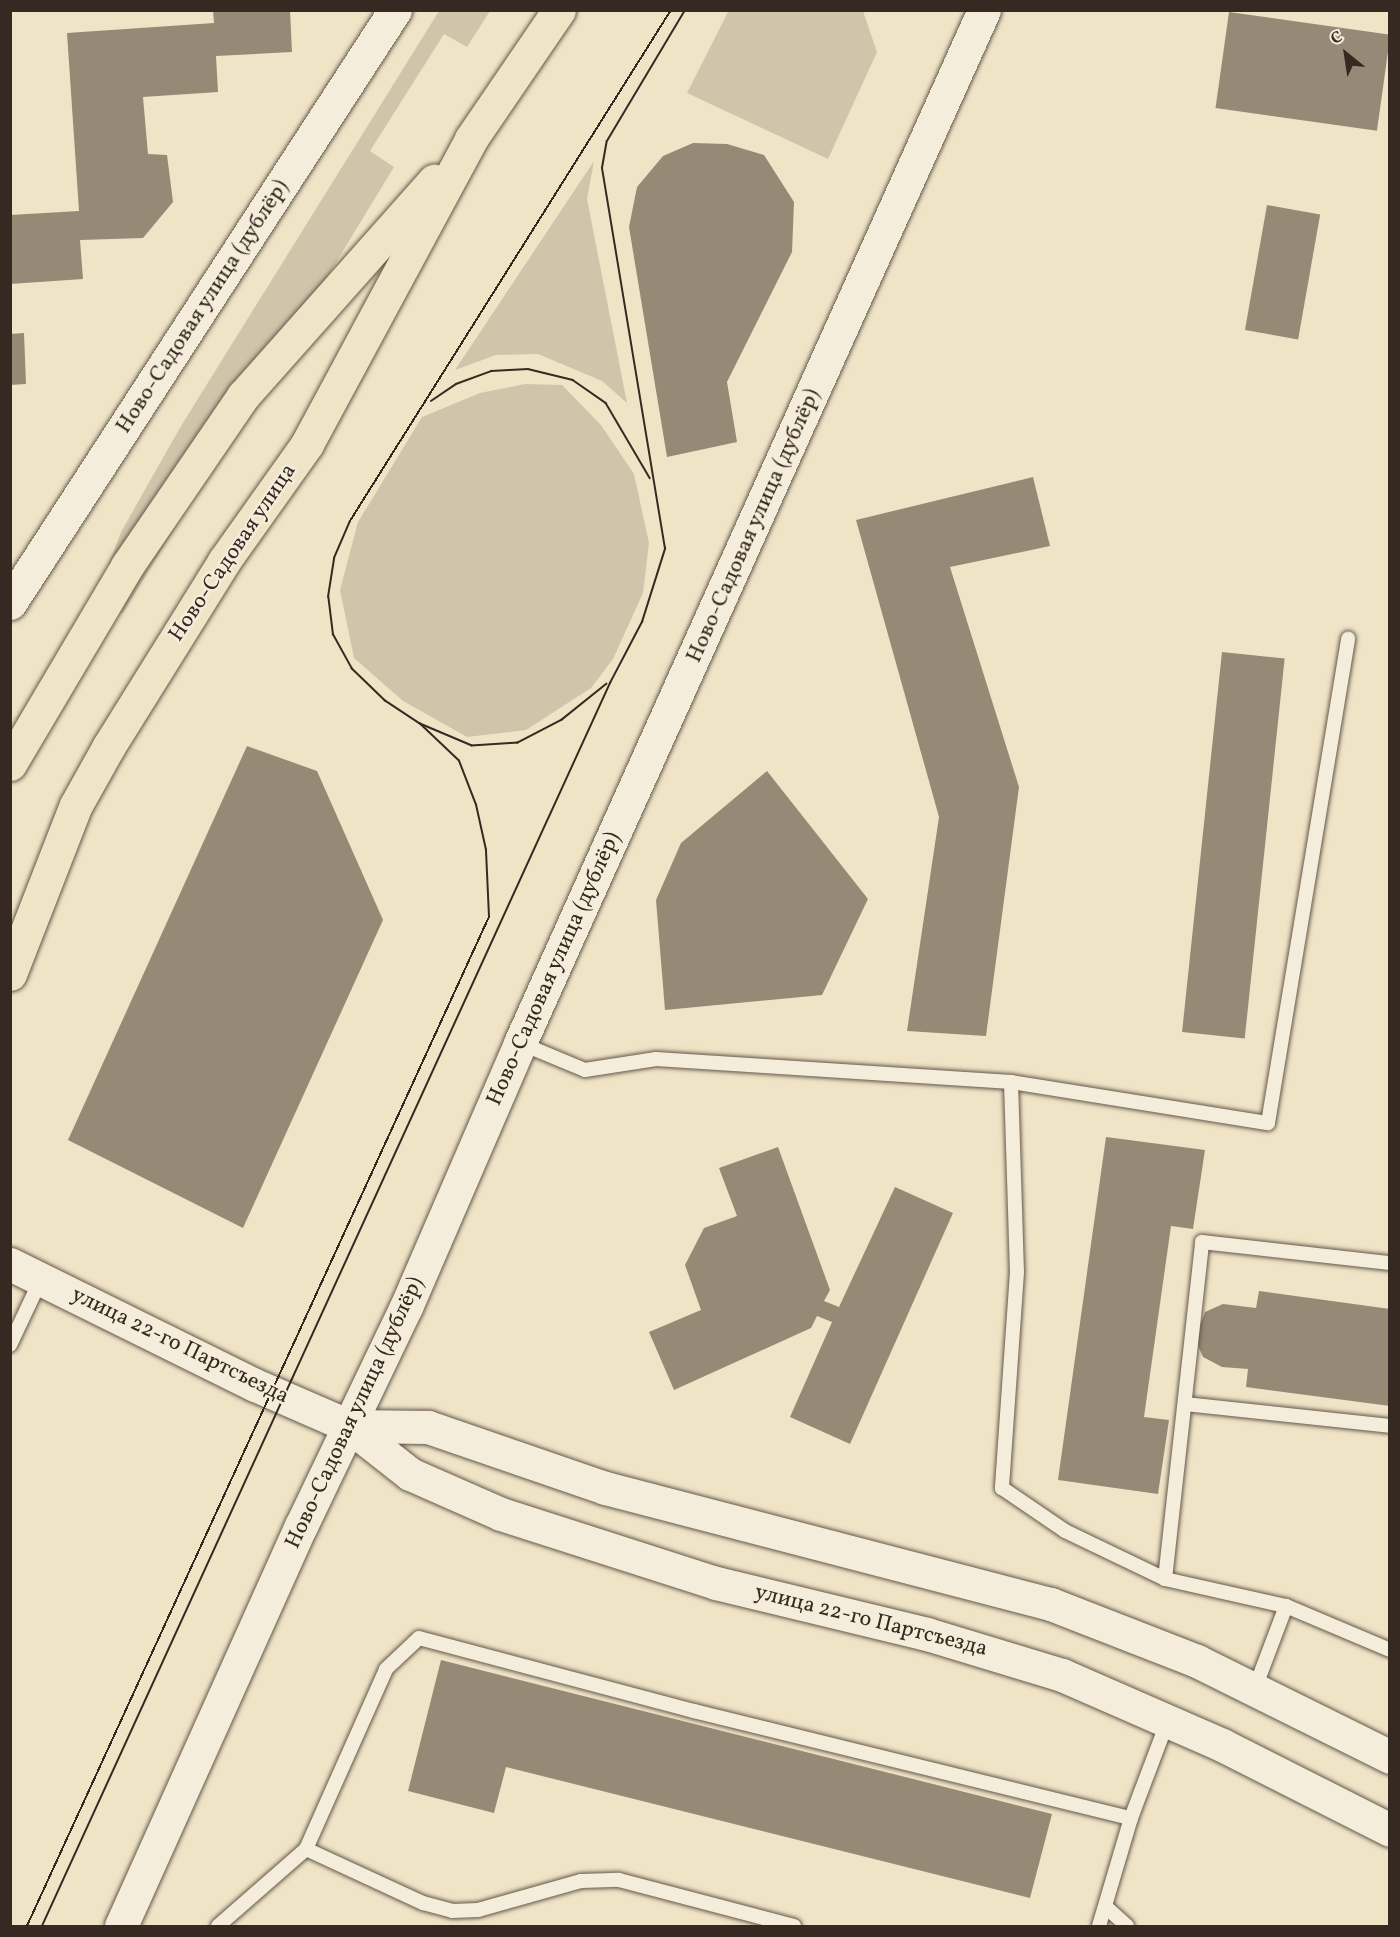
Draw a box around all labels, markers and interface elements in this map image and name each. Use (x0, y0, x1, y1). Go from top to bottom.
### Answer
north arrow (1316, 24, 1376, 84)
text: С (1327, 26, 1347, 51)
street label: Ново-Садовая улица (дублёр) (111, 175, 295, 439)
street label: Ново-Садовая улица (дублёр) (681, 385, 827, 667)
street label: Ново-Садовая улица (163, 459, 303, 647)
street label: Ново-Садовая улица (дублёр) (481, 828, 627, 1110)
street label: Ново-Садовая улица (дублёр) (280, 1273, 430, 1553)
street label: улица 22-го Партсъезда (67, 1282, 293, 1410)
street label: улица 22-го Партсъезда (752, 1579, 990, 1663)

